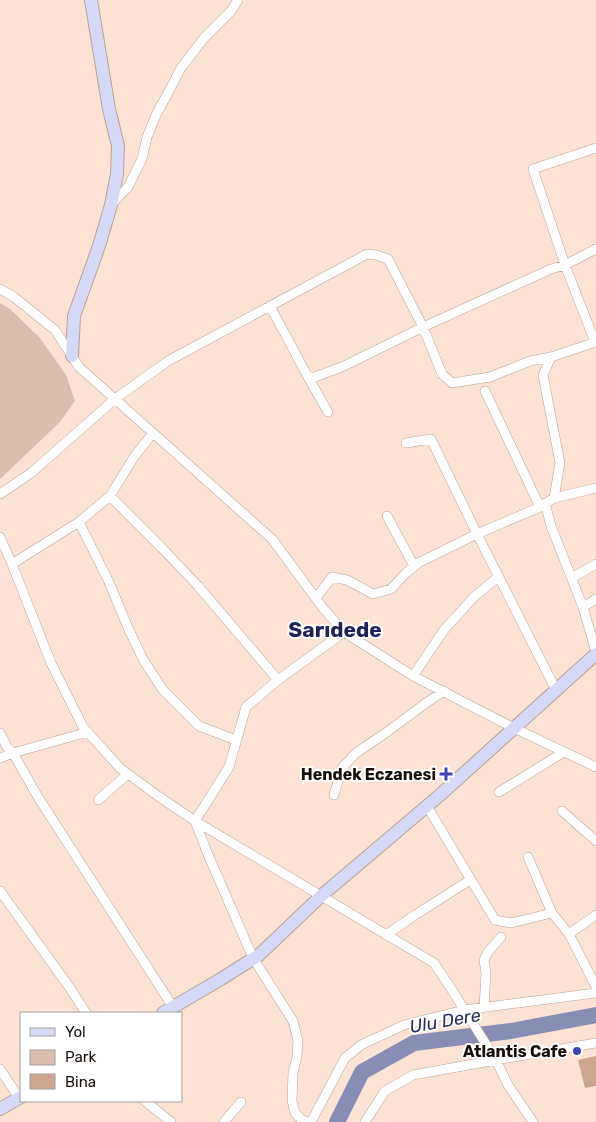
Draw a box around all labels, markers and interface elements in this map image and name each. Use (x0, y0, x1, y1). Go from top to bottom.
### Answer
district label: Sarıdede (288, 617, 382, 642)
place label: Hendek Eczanesi (301, 765, 436, 784)
marker: Hendek Eczanesi (440, 768, 452, 780)
water label: Ulu Dere (408, 1004, 482, 1038)
legend (20, 1012, 182, 1102)
text: Yol (65, 1023, 86, 1041)
place label: Atlantis Cafe (463, 1042, 567, 1061)
marker: Atlantis Cafe (571, 1045, 583, 1057)
text: Park (65, 1048, 96, 1066)
text: Bina (65, 1073, 96, 1091)

